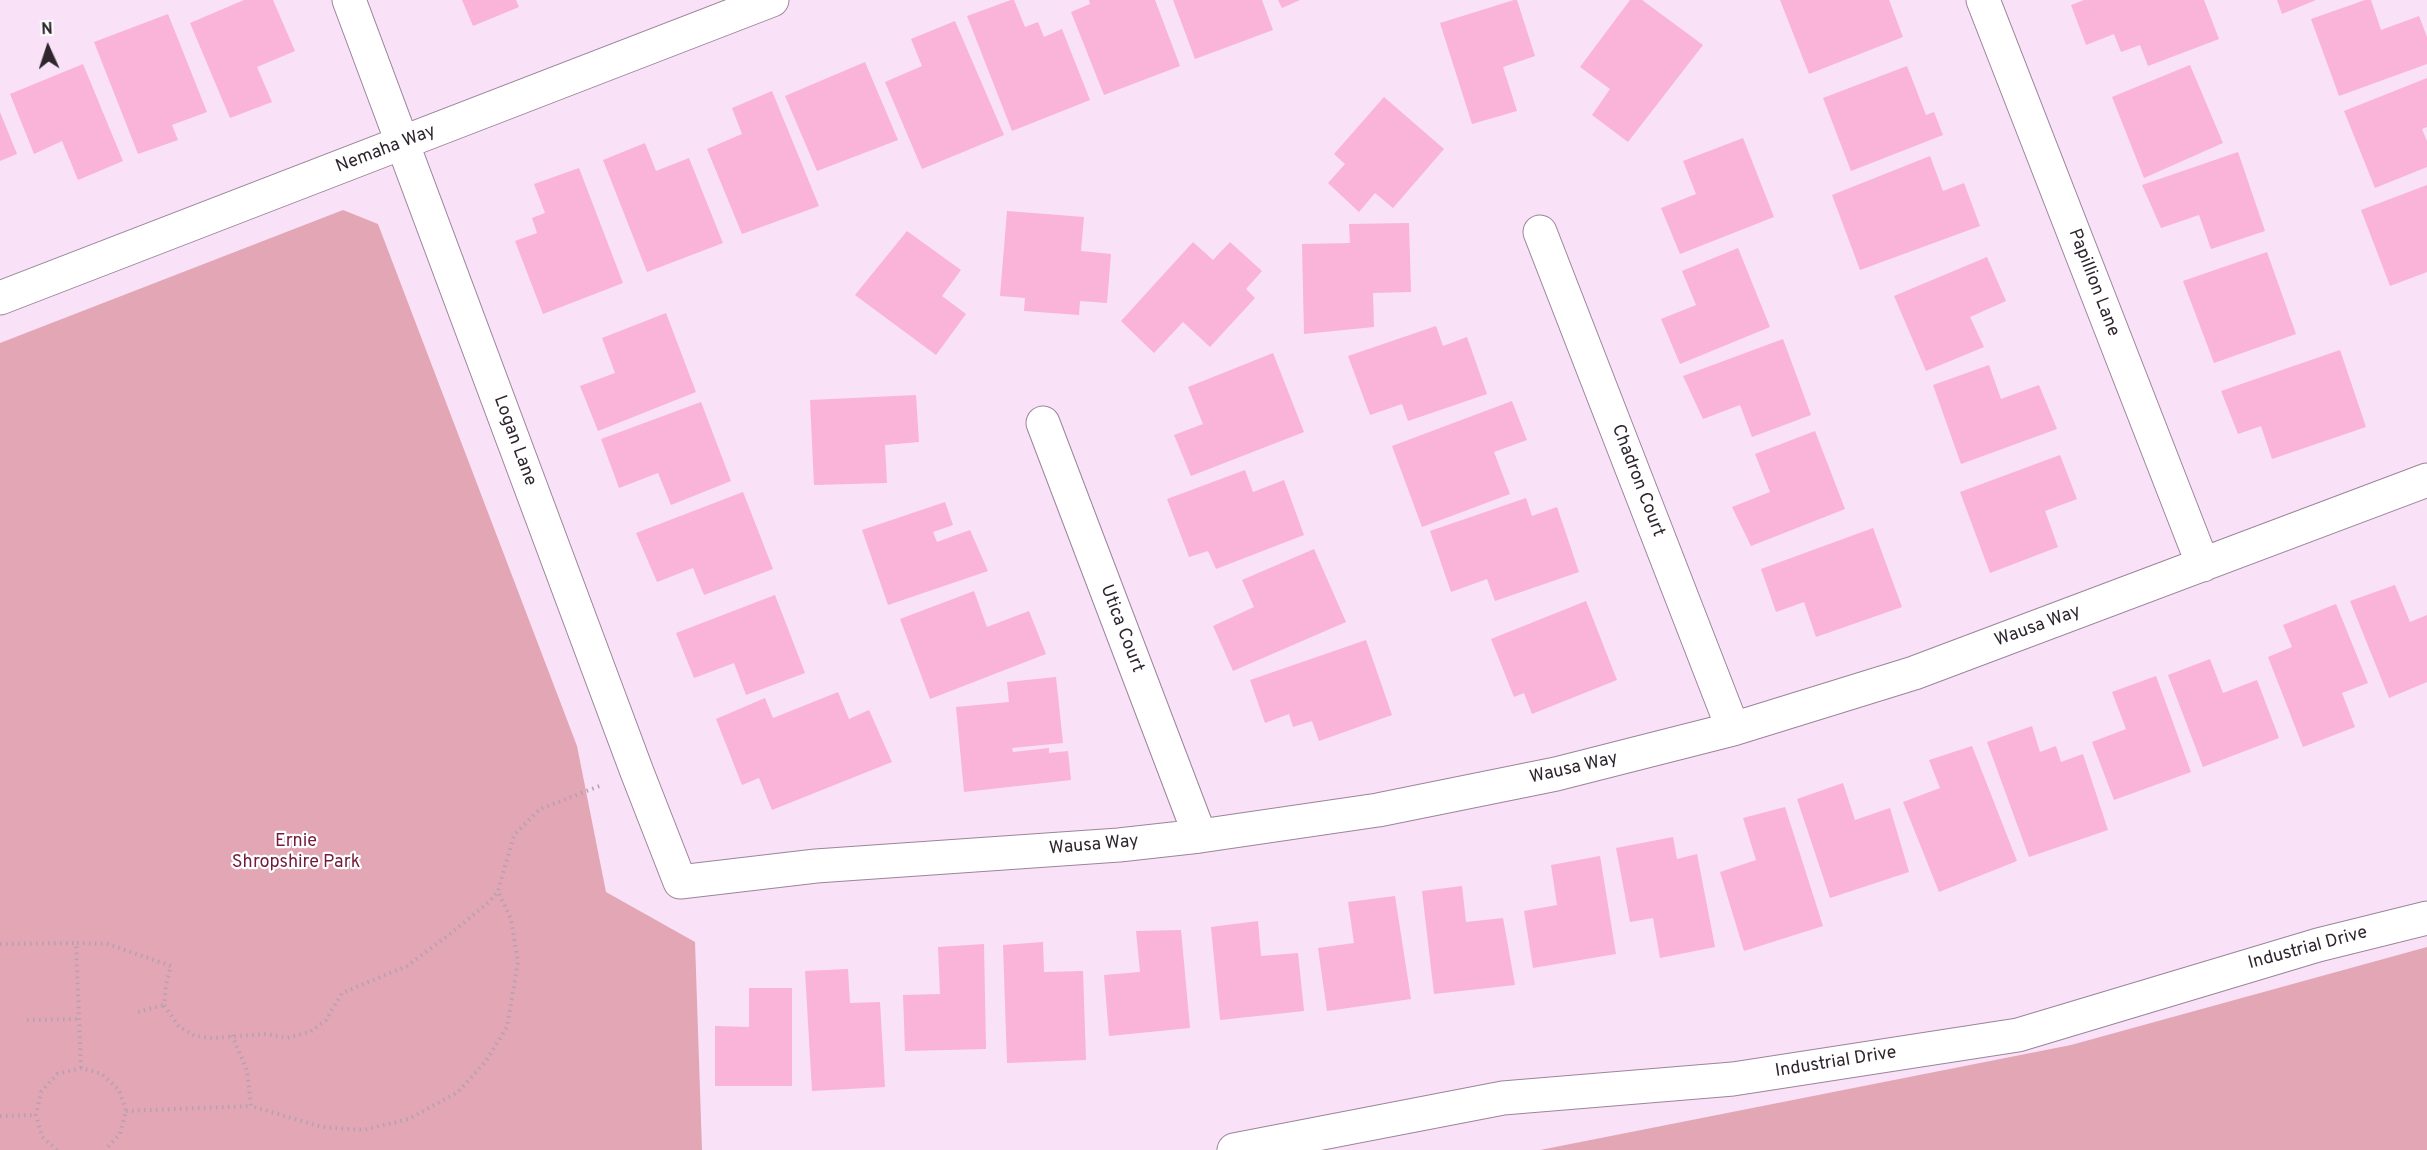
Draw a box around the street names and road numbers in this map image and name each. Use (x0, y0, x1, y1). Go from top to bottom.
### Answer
street label: Nemaha Way (333, 121, 439, 179)
street label: Papillion Lane (2063, 226, 2123, 340)
street label: Logan Lane (488, 393, 540, 489)
street label: Chadron Court (1606, 422, 1668, 540)
street label: Utica Court (1094, 582, 1148, 676)
street label: Wausa Way (1992, 601, 2084, 653)
street label: Wausa Way (1528, 748, 1620, 790)
street label: Wausa Way (1048, 831, 1140, 861)
street label: Industrial Drive (2246, 923, 2370, 975)
street label: Industrial Drive (1774, 1043, 1898, 1083)

